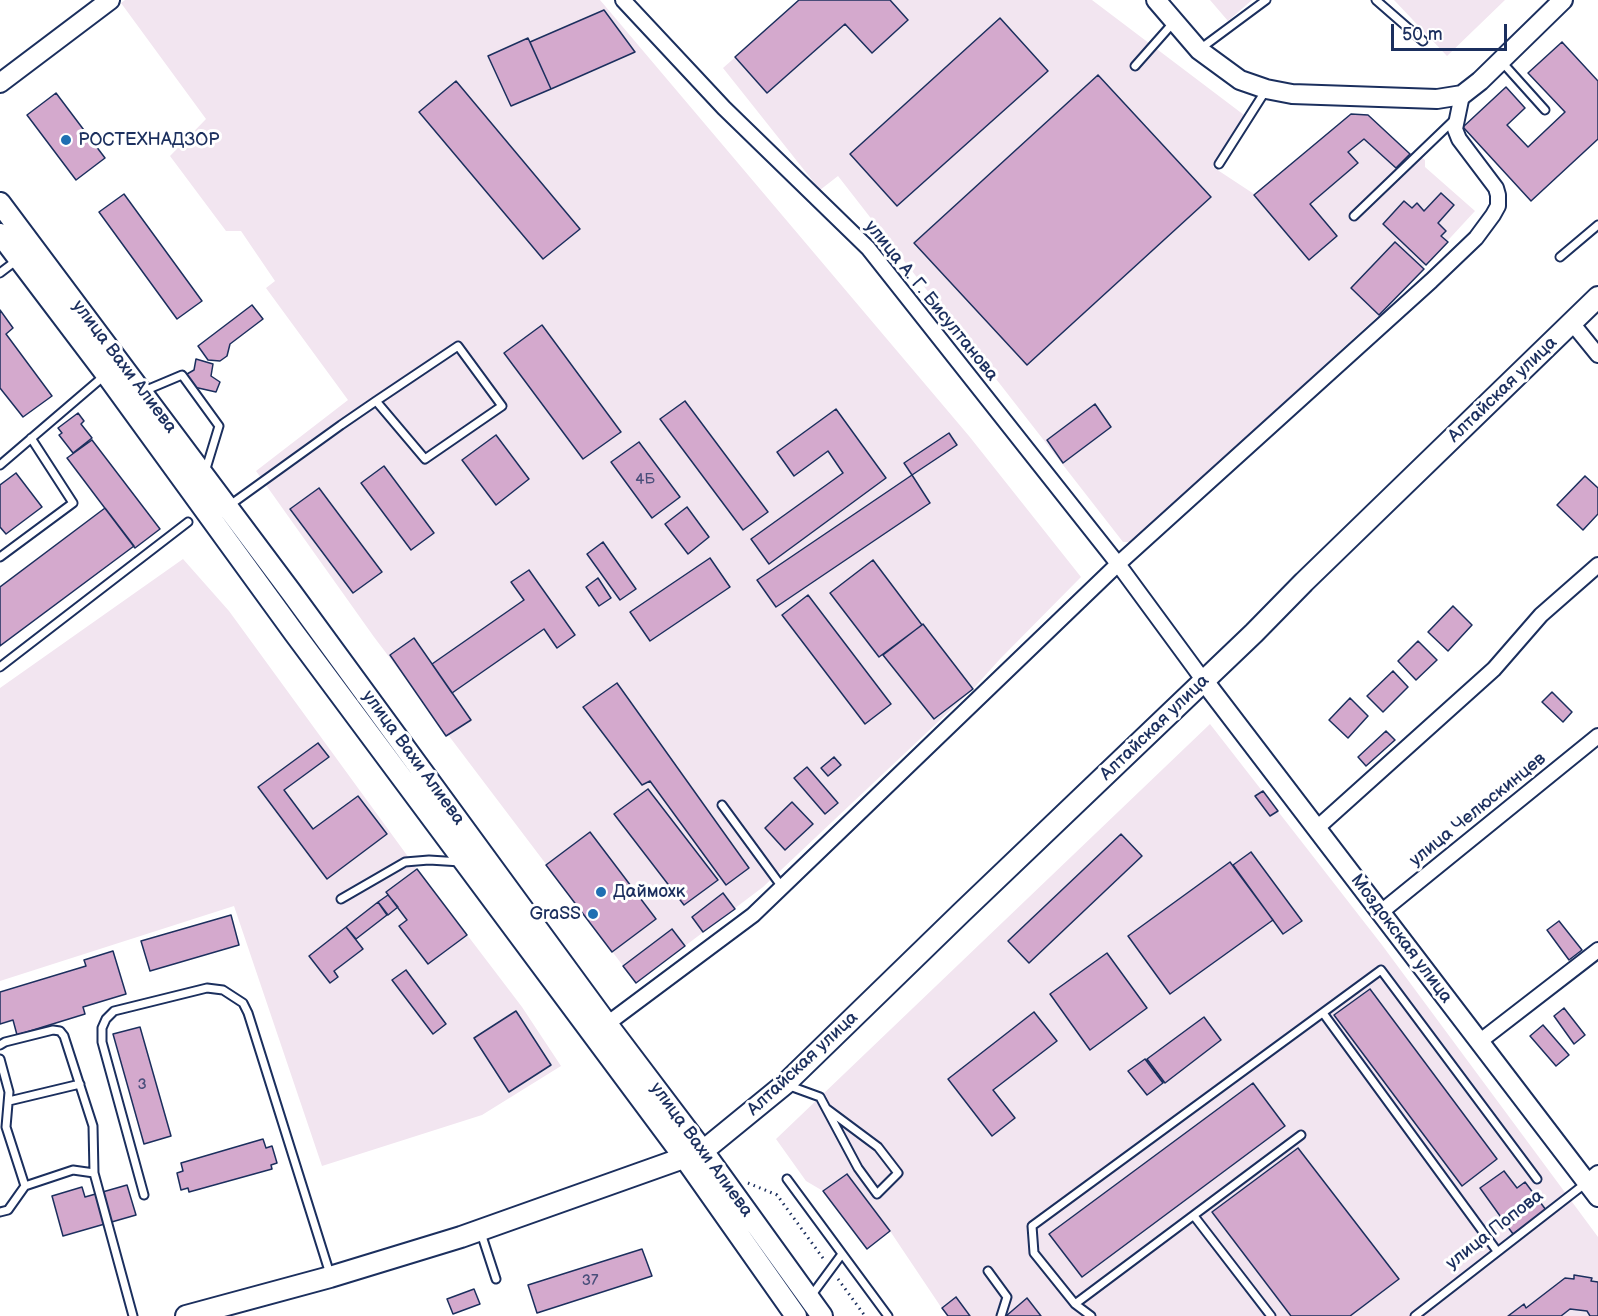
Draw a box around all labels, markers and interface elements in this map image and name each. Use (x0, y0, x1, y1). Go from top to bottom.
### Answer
scale bar (1394, 12, 1510, 50)
text: 50 m (1402, 24, 1443, 45)
place label: РОСТЕХНАДЗОР (78, 129, 219, 151)
marker: РОСТЕХНАДЗОР (59, 133, 73, 147)
street label: улица А. Г. Бисултанова (860, 216, 1002, 386)
street label: улица Вахи Алиева (67, 296, 181, 438)
street label: Алтайская улица (1444, 332, 1562, 448)
house number: 4Б (635, 471, 655, 489)
street label: Алтайская улица (1096, 670, 1214, 786)
street label: улица Вахи Алиева (357, 687, 469, 829)
street label: улица Челюскинцев (1406, 748, 1550, 872)
street label: Моздокская улица (1345, 870, 1457, 1008)
place label: Даймохк (613, 881, 685, 903)
marker: Даймохк (594, 885, 608, 899)
place label: GraSS (529, 903, 581, 925)
marker: GraSS (586, 907, 600, 921)
street label: Алтайская улица (743, 1007, 863, 1121)
house number: 3 (137, 1076, 147, 1094)
street label: улица Вахи Алиева (645, 1079, 757, 1221)
street label: улица Попова (1442, 1185, 1548, 1275)
house number: 37 (582, 1272, 598, 1290)

